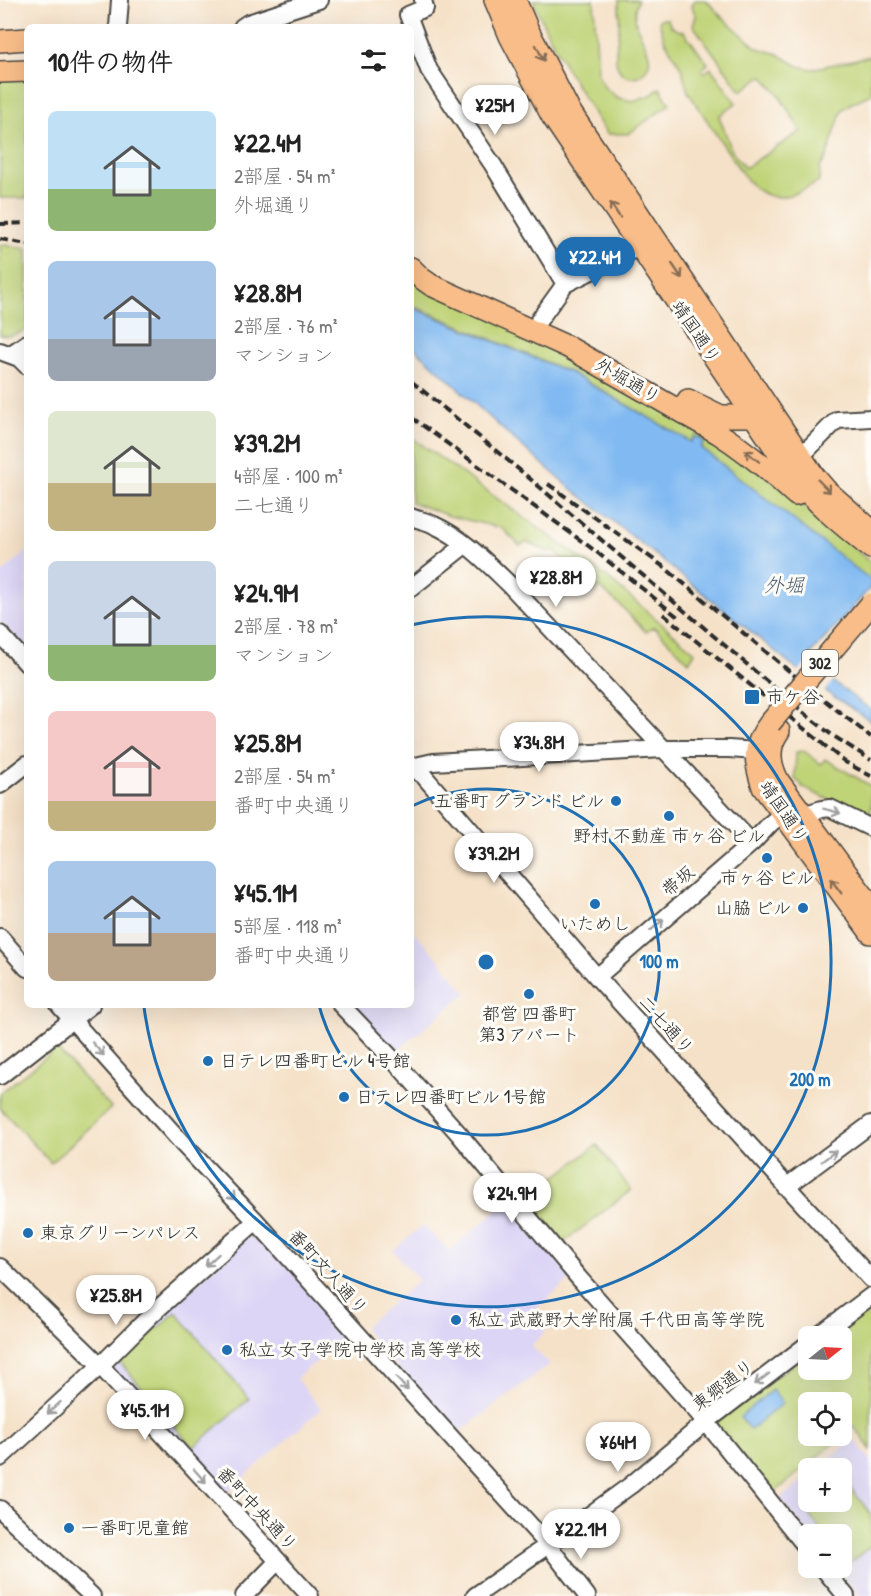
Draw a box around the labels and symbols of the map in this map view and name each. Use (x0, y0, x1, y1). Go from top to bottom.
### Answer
one-way arrow (534, 44, 546, 61)
pin: ¥25M (459, 85, 531, 136)
one-way arrow (609, 202, 621, 219)
pin: ¥22.4M (546, 237, 644, 288)
one-way arrow (671, 262, 683, 279)
street label: 靖国通り (666, 295, 727, 369)
street label: 外堀通り (591, 352, 666, 409)
one-way arrow (745, 450, 761, 463)
one-way arrow (816, 479, 831, 494)
pin: ¥28.8M (507, 557, 605, 608)
water label: 外堀 (764, 571, 805, 598)
road number: 302 (802, 650, 838, 676)
place label: 市ケ谷 (766, 684, 820, 709)
marker: 市ケ谷 (743, 688, 761, 706)
pin: ¥34.8M (490, 722, 588, 773)
street label: 靖国通り (754, 775, 815, 849)
place label: 五番町 グランド ビル (434, 788, 604, 813)
marker: 五番町 グランド ビル (609, 794, 623, 808)
one-way arrow (822, 806, 841, 818)
marker: 野村 不動産 市ヶ谷 ビル (662, 809, 676, 823)
place label: 野村 不動産 市ヶ谷 ビル (573, 823, 765, 848)
pin: ¥39.2M (445, 833, 543, 884)
marker: 市ヶ谷 ビル (760, 851, 774, 865)
street label: 帯坂 (656, 859, 699, 902)
place label: 市ヶ谷 ビル (720, 865, 814, 890)
one-way arrow (830, 879, 842, 895)
place label: 山脇 ビル (715, 895, 791, 920)
marker: いためし (588, 897, 602, 911)
marker: 山脇 ビル (796, 901, 810, 915)
place label: いためし (559, 911, 631, 936)
one-way arrow (649, 918, 664, 932)
text: 100 m (639, 949, 679, 974)
centre of rings (476, 952, 496, 972)
marker: 都営 四番町 第3 アパート (522, 987, 536, 1001)
street label: 二七通り (633, 990, 700, 1060)
place label: 都営 四番町 第3 アパート (478, 1001, 580, 1047)
one-way arrow (91, 1041, 105, 1056)
place label: 日テレ四番町ビル 4号館 (220, 1048, 411, 1073)
marker: 日テレ四番町ビル 4号館 (201, 1054, 215, 1068)
text: 200 m (790, 1067, 830, 1092)
place label: 日テレ四番町ビル 1号館 (356, 1084, 546, 1109)
marker: 日テレ四番町ビル 1号館 (337, 1090, 351, 1104)
one-way arrow (820, 1149, 836, 1162)
pin: ¥24.9M (463, 1173, 561, 1224)
one-way arrow (222, 1186, 236, 1201)
place label: 東京グリーンパレス (40, 1220, 200, 1245)
street label: 番町文人通り (283, 1223, 374, 1320)
marker: 東京グリーンパレス (21, 1226, 35, 1240)
one-way arrow (205, 1253, 220, 1267)
pin: ¥25.8M (67, 1275, 165, 1326)
place label: 私立 武蔵野大学附属 千代田高等学院 (468, 1307, 764, 1332)
marker: 私立 武蔵野大学附属 千代田高等学院 (449, 1313, 463, 1327)
north arrow (798, 1326, 852, 1380)
place label: 私立 女子学院中学校 高等学校 (239, 1337, 481, 1362)
marker: 私立 女子学院中学校 高等学校 (220, 1343, 234, 1357)
street label: 東郷通り (686, 1353, 759, 1416)
one-way arrow (754, 1373, 770, 1386)
one-way arrow (395, 1377, 409, 1392)
pin: ¥45.1M (96, 1390, 194, 1441)
one-way arrow (47, 1401, 62, 1415)
pin: ¥64M (582, 1422, 654, 1473)
street label: 番町中央通り (211, 1461, 303, 1557)
one-way arrow (193, 1468, 207, 1483)
pin: ¥22.1M (532, 1509, 630, 1560)
place label: 一番町児童館 (81, 1515, 189, 1540)
marker: 一番町児童館 (62, 1521, 76, 1535)

